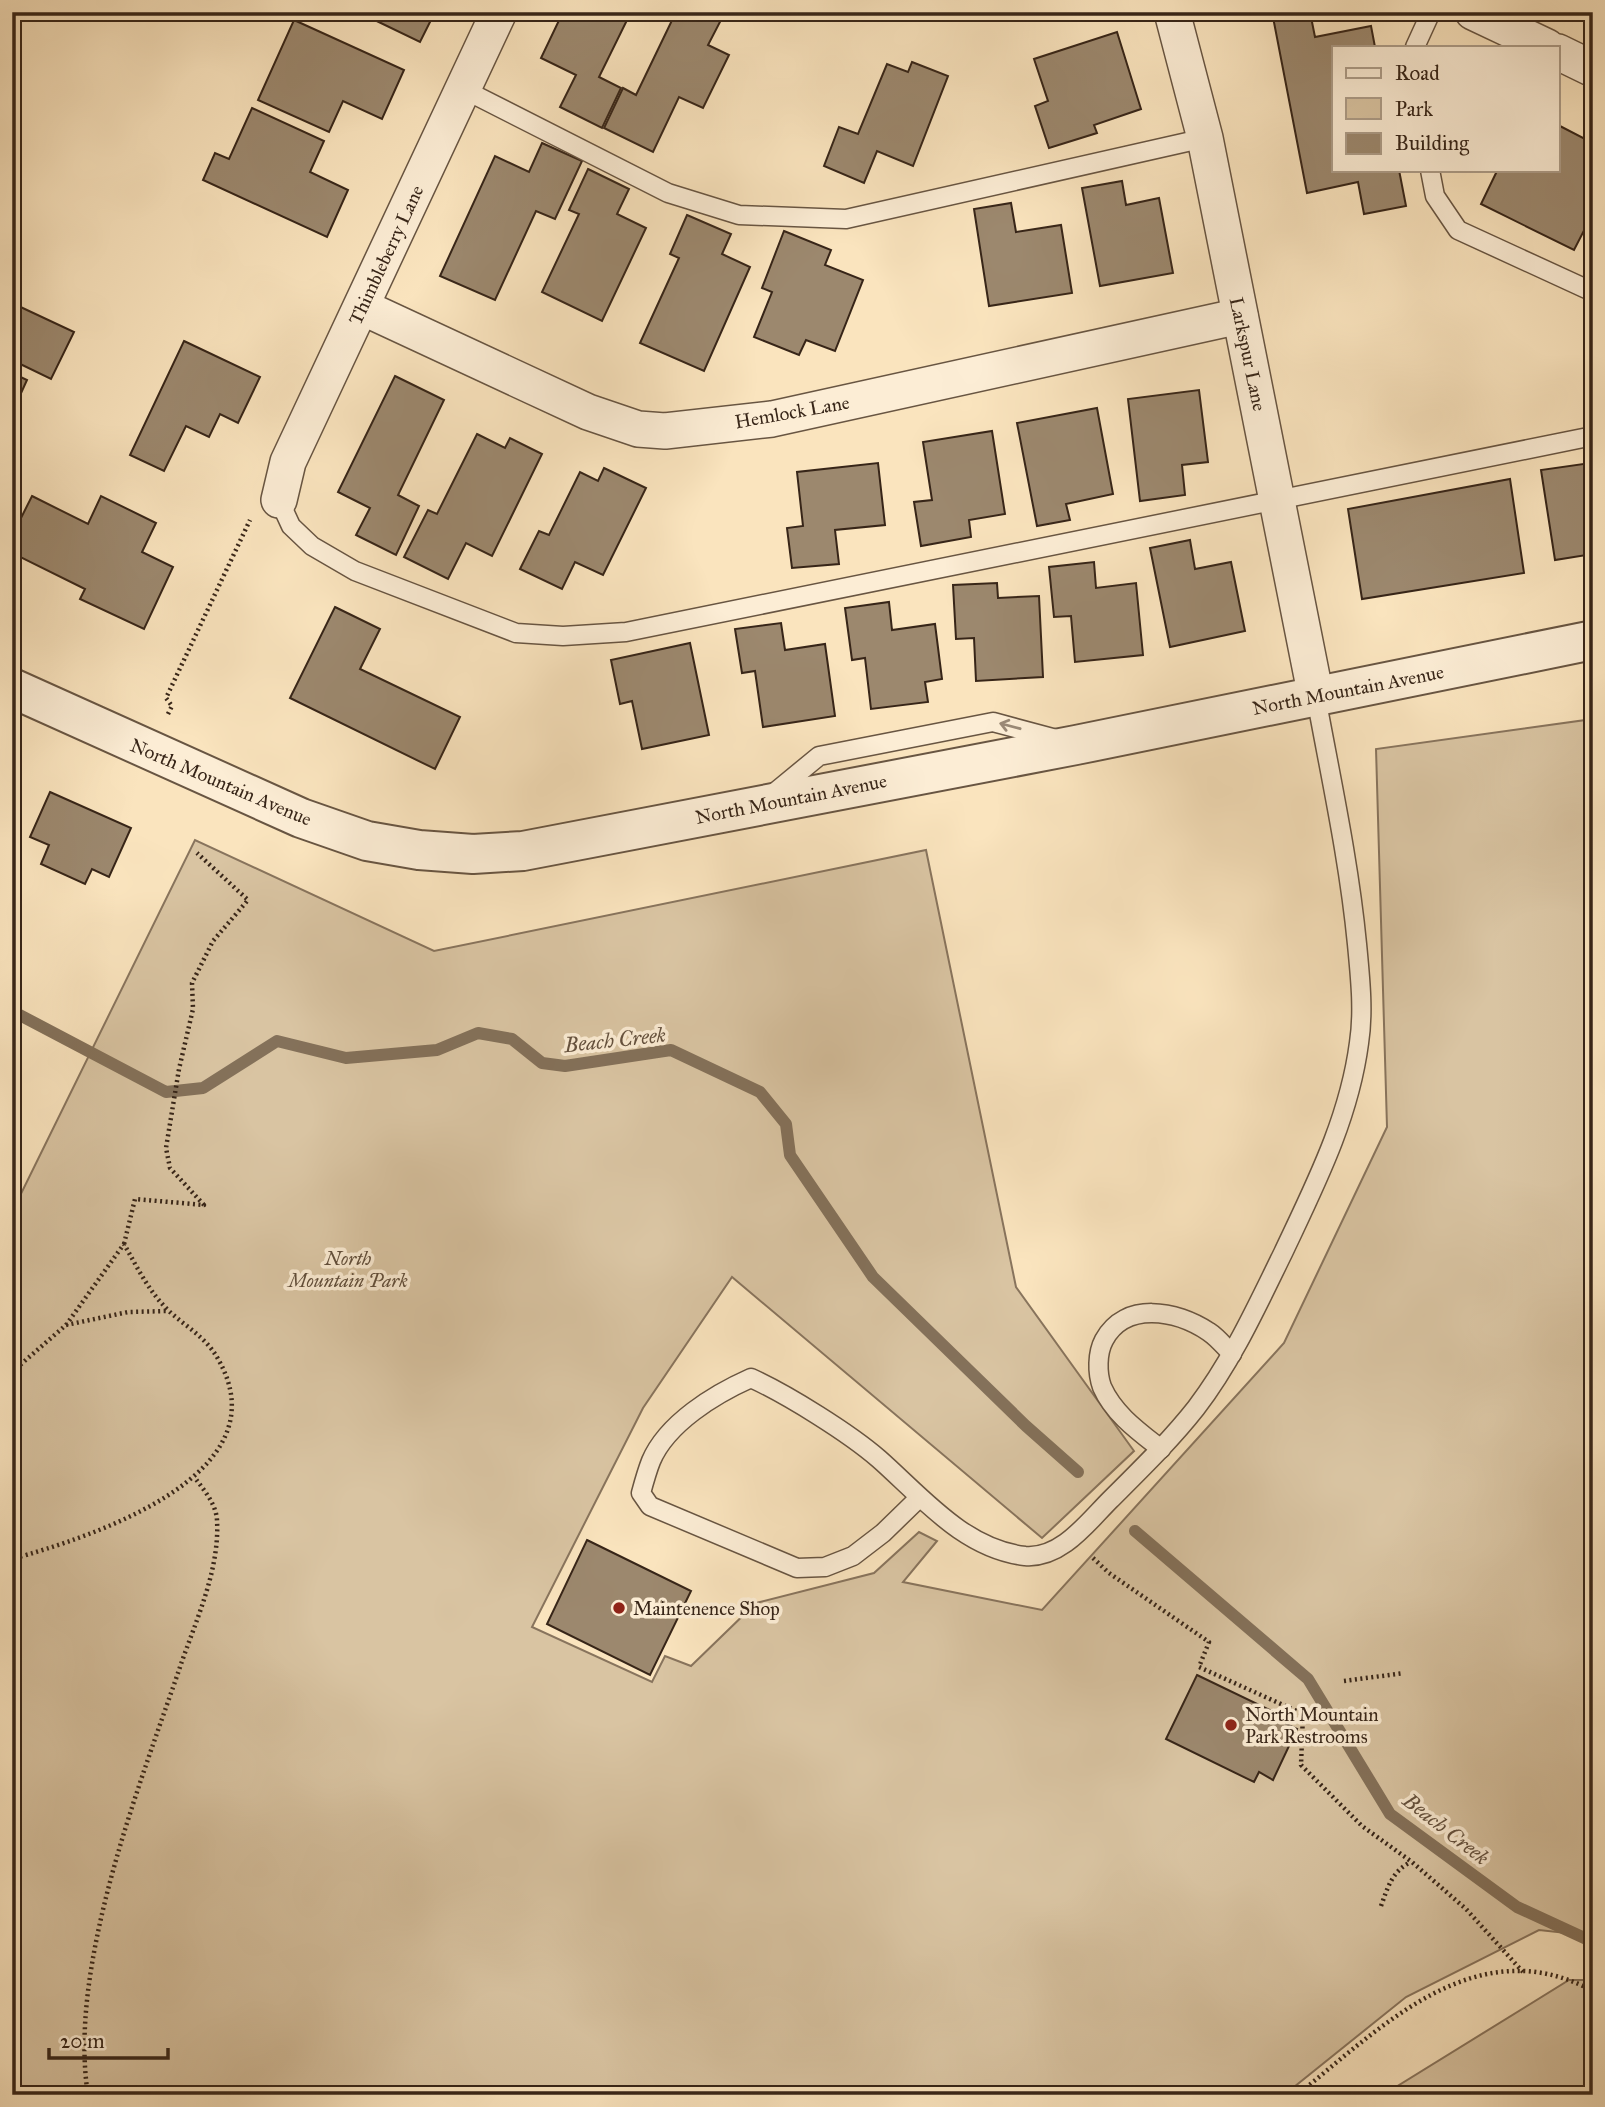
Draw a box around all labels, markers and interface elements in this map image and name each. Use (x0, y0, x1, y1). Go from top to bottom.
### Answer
legend (1332, 46, 1560, 172)
text: Road (1395, 60, 1440, 86)
text: Park (1395, 96, 1433, 122)
text: Building (1395, 130, 1469, 156)
street label: Thimbleberry Lane (344, 181, 428, 328)
street label: Larkspur Lane (1225, 295, 1271, 413)
street label: Hemlock Lane (733, 391, 851, 433)
street label: North Mountain Avenue (1250, 660, 1446, 720)
one-way arrow (999, 719, 1021, 732)
street label: North Mountain Avenue (127, 733, 315, 831)
street label: North Mountain Avenue (693, 769, 889, 829)
water label: Beach Creek (562, 1022, 668, 1058)
park label: North Mountain Park (286, 1247, 408, 1292)
place label: Maintenence Shop (633, 1597, 780, 1620)
marker: Maintenence Shop (611, 1600, 627, 1616)
place label: North Mountain Park Restrooms (1245, 1703, 1379, 1748)
marker: North Mountain Park Restrooms (1223, 1717, 1239, 1733)
water label: Beach Creek (1397, 1787, 1495, 1871)
scale bar (49, 2016, 168, 2060)
text: 20 m (60, 2028, 105, 2054)

